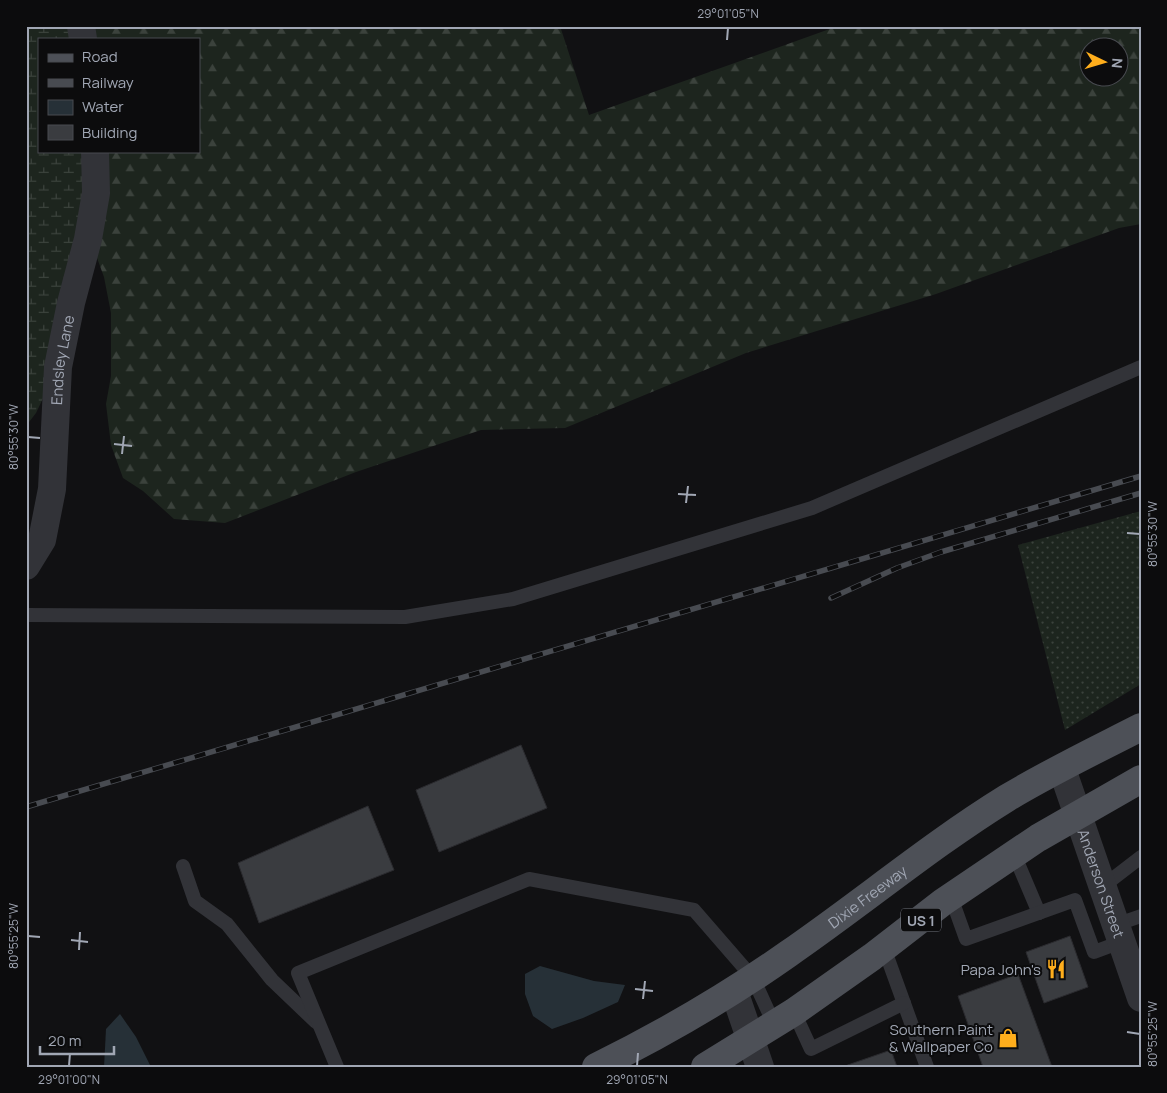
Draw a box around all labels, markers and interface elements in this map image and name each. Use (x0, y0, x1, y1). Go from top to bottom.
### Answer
text: 29°01'05"N (697, 5, 759, 22)
legend (38, 38, 200, 152)
north arrow (1080, 38, 1130, 88)
text: Road (82, 46, 118, 67)
text: N (1108, 57, 1127, 69)
text: Railway (82, 72, 134, 93)
text: Water (82, 96, 124, 117)
text: Building (82, 122, 137, 143)
street label: Endsley Lane (46, 313, 79, 406)
text: 80°55'30"W (5, 403, 22, 470)
text: 80°55'30"W (1144, 500, 1161, 567)
street label: Anderson Street (1073, 826, 1130, 941)
street label: Dixie Freeway (823, 860, 911, 933)
text: 80°55'25"W (5, 902, 22, 969)
road number: US 1 (901, 908, 941, 932)
restaurant icon: Papa John's (1045, 958, 1067, 980)
place label: Papa John's (961, 959, 1041, 980)
text: 80°55'25"W (1144, 1000, 1161, 1067)
place label: Southern Paint & Wallpaper Co (889, 1019, 993, 1057)
scale bar (40, 1023, 114, 1055)
shop icon: Southern Paint & Wallpaper Co (997, 1027, 1019, 1049)
text: 20 m (48, 1030, 81, 1051)
text: 29°01'00"N (38, 1071, 100, 1088)
text: 29°01'05"N (606, 1071, 668, 1088)

